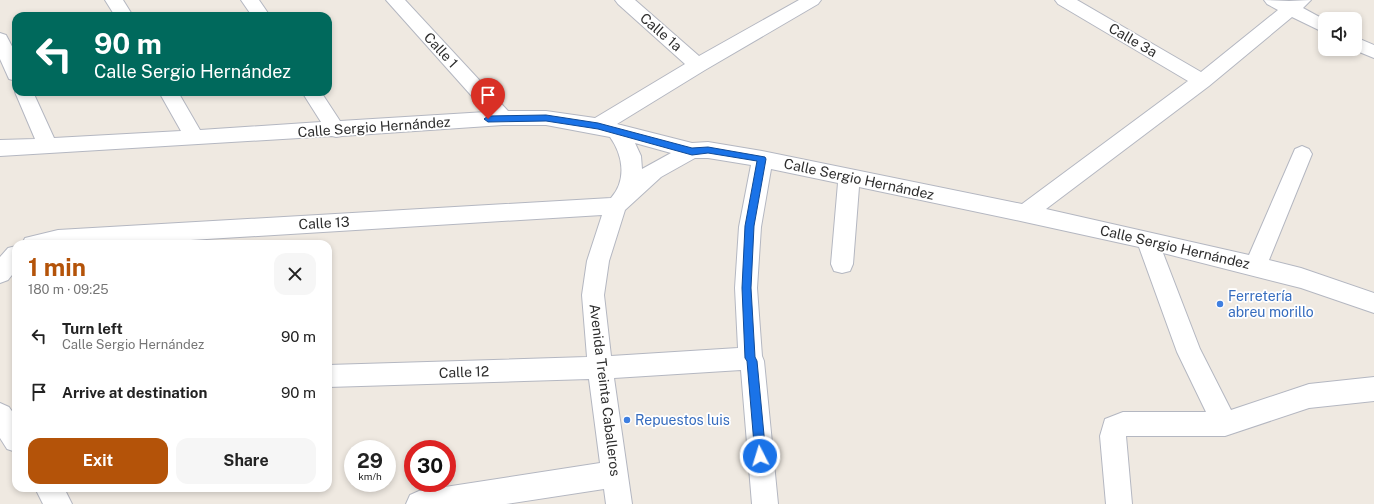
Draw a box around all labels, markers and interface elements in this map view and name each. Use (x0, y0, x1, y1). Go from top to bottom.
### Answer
street label: Calle 1a (637, 10, 685, 54)
map controls (1318, 12, 1362, 56)
button: sound (1318, 12, 1362, 56)
street label: Calle 3a (1106, 20, 1160, 60)
text: 90 m (94, 27, 162, 60)
icon: left (28, 28, 80, 80)
street label: Calle 1 (421, 29, 461, 71)
text: Calle Sergio Hernández (94, 61, 291, 82)
pin (471, 78, 505, 119)
icon: arrive (477, 84, 499, 106)
street label: Calle Sergio Hernández (297, 114, 451, 140)
street label: Calle Sergio Hernández (782, 155, 936, 203)
street label: Calle 13 (298, 214, 350, 232)
street label: Calle Sergio Hernández (1099, 222, 1252, 272)
text: 1 min (28, 253, 86, 281)
button: close (274, 253, 316, 295)
text: 180 m · 09:25 (28, 282, 108, 297)
place label: Ferretería abreu morillo (1228, 288, 1314, 320)
marker: Ferretería abreu morillo (1215, 299, 1225, 309)
street label: Avenida Treinta Caballeros (586, 303, 624, 477)
text: Turn left (62, 320, 123, 337)
icon: left (28, 325, 50, 347)
text: 90 m (281, 328, 316, 345)
text: Calle Sergio Hernández (62, 337, 204, 352)
street label: Calle 12 (438, 363, 490, 381)
icon: arrive (28, 381, 50, 403)
text: Arrive at destination (62, 384, 207, 401)
text: 90 m (281, 384, 316, 401)
place label: Repuestos luis (635, 412, 730, 428)
marker: Repuestos luis (622, 415, 632, 425)
position arrow (739, 435, 781, 477)
button: Exit (28, 438, 168, 484)
button: Share (176, 438, 316, 484)
speed limit sign: 30 (404, 440, 456, 492)
text: 29 (357, 449, 383, 473)
text: km/h (358, 470, 382, 482)

